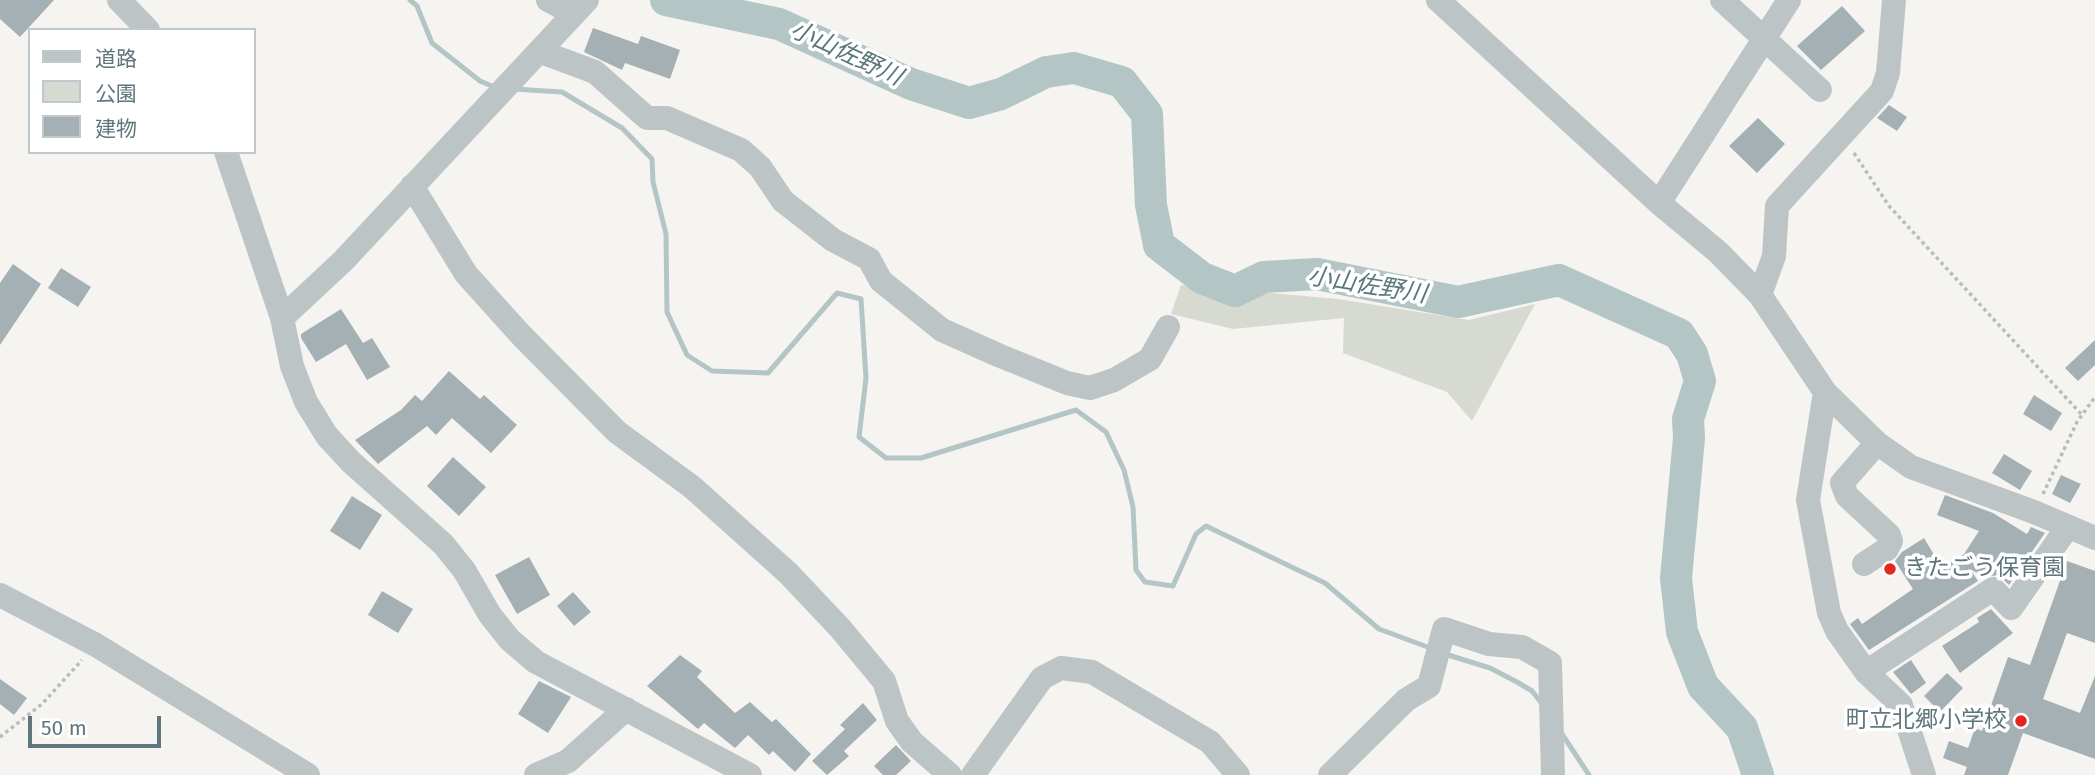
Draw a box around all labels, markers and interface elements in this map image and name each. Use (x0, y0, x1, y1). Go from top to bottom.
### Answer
water label: 小山佐野川 (786, 16, 906, 92)
legend (28, 28, 256, 154)
text: 道路 (95, 46, 137, 72)
text: 公園 (95, 81, 137, 107)
text: 建物 (95, 116, 137, 142)
water label: 小山佐野川 (1305, 262, 1429, 310)
place label: きたごう保育園 (1904, 555, 2065, 583)
marker: きたごう保育園 (1882, 561, 1898, 577)
scale bar (32, 702, 164, 746)
place label: 町立北郷小学校 (1846, 707, 2007, 735)
marker: 町立北郷小学校 (2013, 713, 2029, 729)
text: 50 m (41, 715, 87, 741)

